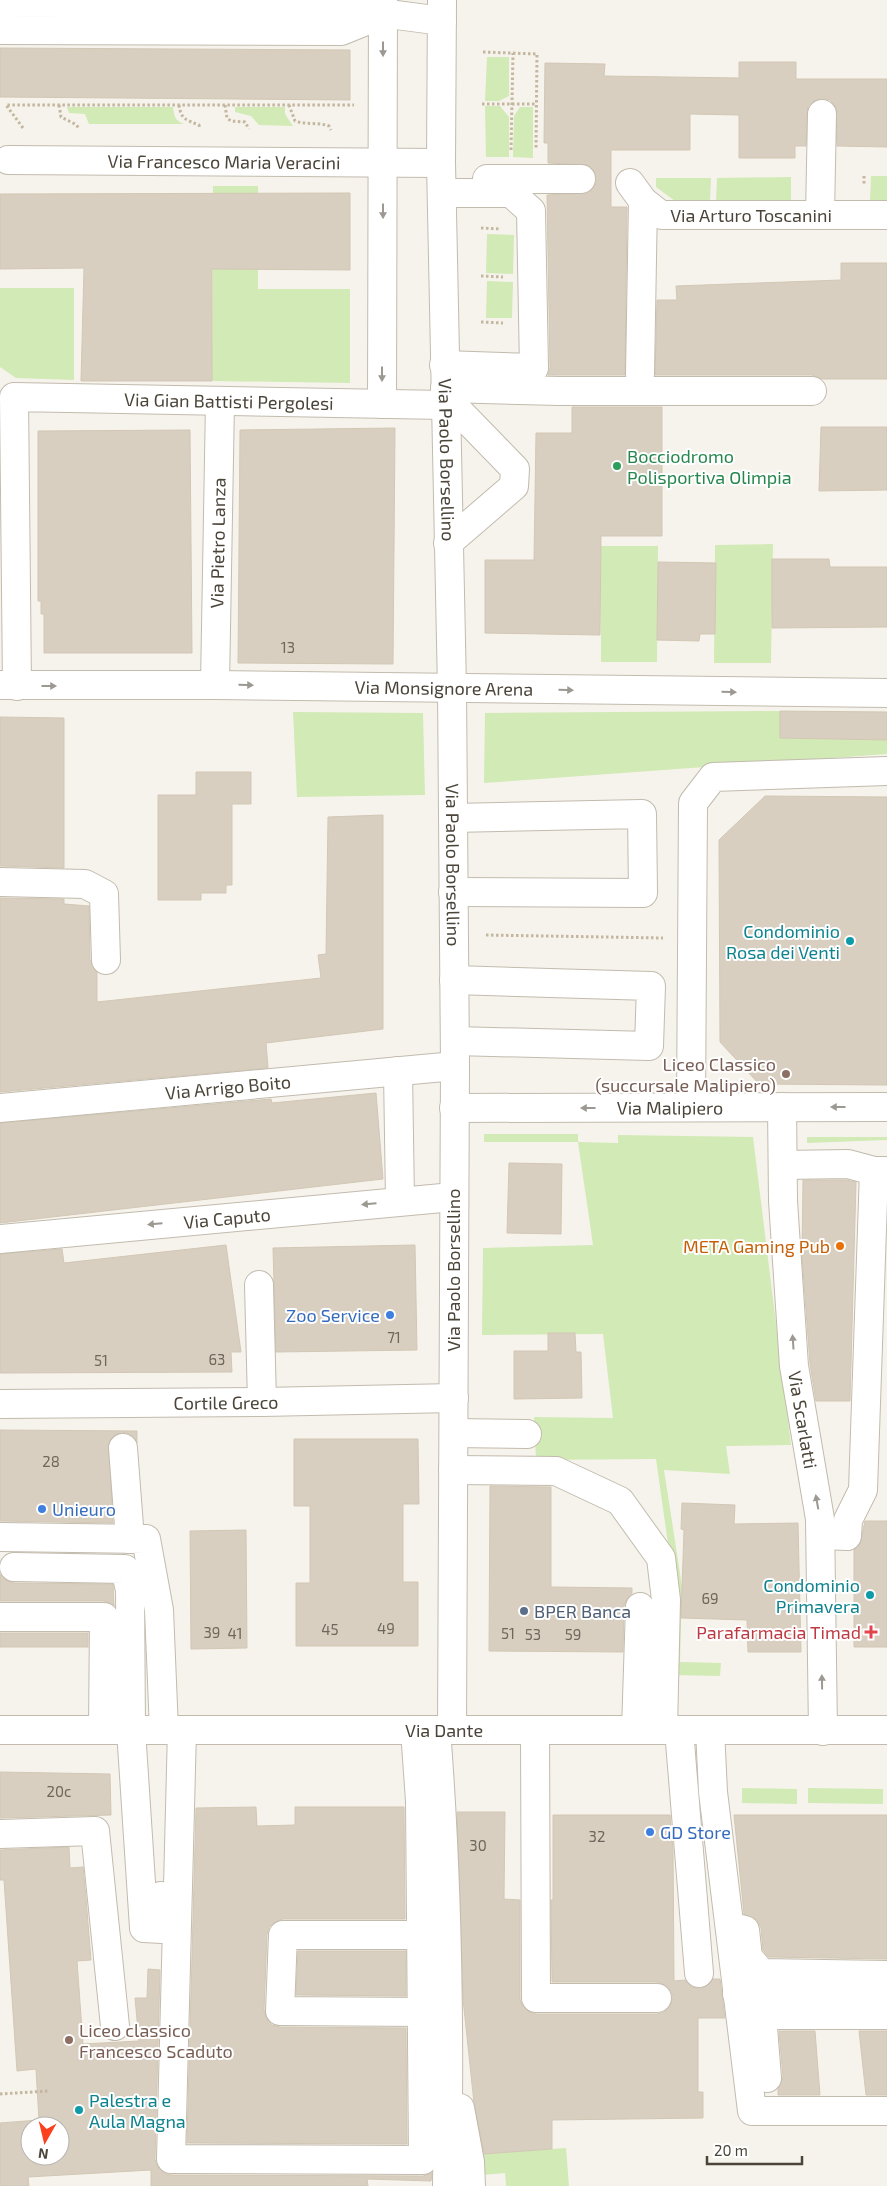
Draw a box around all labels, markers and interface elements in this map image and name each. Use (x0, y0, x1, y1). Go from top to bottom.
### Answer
one-way arrow (379, 41, 387, 57)
street label: Via Francesco Maria Veracini (107, 150, 341, 173)
one-way arrow (379, 203, 387, 219)
street label: Via Arturo Toscanini (670, 204, 832, 226)
one-way arrow (378, 366, 386, 382)
street label: Via Paolo Borsellino (435, 378, 460, 542)
street label: Via Gian Battisti Pergolesi (124, 388, 334, 414)
place label: Bocciodromo Polisportiva Olimpia (627, 445, 792, 488)
marker: Bocciodromo Polisportiva Olimpia (611, 460, 623, 472)
street label: Via Pietro Lanza (205, 477, 230, 609)
house number: 13 (281, 638, 295, 656)
street label: Via Monsignore Arena (355, 676, 533, 700)
one-way arrow (41, 681, 57, 689)
one-way arrow (238, 681, 254, 689)
one-way arrow (558, 686, 574, 694)
one-way arrow (721, 688, 737, 696)
street label: Via Paolo Borsellino (442, 783, 465, 946)
place label: Condominio Rosa dei Venti (726, 920, 840, 963)
marker: Condominio Rosa dei Venti (844, 935, 856, 947)
place label: Liceo Classico (succursale Malipiero) (595, 1053, 776, 1096)
marker: Liceo Classico (succursale Malipiero) (780, 1068, 792, 1080)
street label: Via Arrigo Boito (164, 1070, 292, 1104)
street label: Via Malipiero (617, 1096, 723, 1119)
one-way arrow (830, 1103, 846, 1111)
one-way arrow (580, 1104, 596, 1112)
street label: Via Paolo Borsellino (442, 1189, 464, 1351)
one-way arrow (361, 1200, 377, 1208)
street label: Via Caputo (183, 1203, 272, 1233)
one-way arrow (147, 1220, 163, 1228)
place label: META Gaming Pub (683, 1235, 830, 1257)
marker: META Gaming Pub (834, 1240, 846, 1252)
place label: Zoo Service (286, 1304, 380, 1326)
marker: Zoo Service (384, 1309, 396, 1321)
house number: 71 (387, 1328, 401, 1346)
one-way arrow (788, 1333, 796, 1349)
house number: 63 (209, 1350, 225, 1368)
house number: 51 (94, 1351, 108, 1369)
street label: Via Scarlatti (784, 1369, 822, 1470)
street label: Cortile Greco (173, 1391, 279, 1414)
house number: 28 (42, 1452, 60, 1470)
one-way arrow (813, 1494, 821, 1510)
place label: Unieuro (52, 1498, 116, 1520)
marker: Unieuro (36, 1503, 48, 1515)
place label: Condominio Primavera (763, 1574, 860, 1617)
house number: 69 (701, 1589, 719, 1607)
marker: Condominio Primavera (864, 1589, 876, 1601)
place label: BPER Banca (534, 1600, 631, 1622)
marker: BPER Banca (518, 1605, 530, 1617)
house number: 49 (377, 1619, 395, 1637)
house number: 45 (321, 1620, 339, 1638)
place label: Parafarmacia Timad (696, 1621, 861, 1643)
house number: 39 (204, 1623, 220, 1641)
house number: 41 (227, 1624, 243, 1642)
house number: 51 (501, 1624, 515, 1642)
house number: 53 (525, 1625, 541, 1643)
house number: 59 (565, 1625, 581, 1643)
marker: Parafarmacia Timad (865, 1626, 877, 1638)
one-way arrow (818, 1674, 826, 1690)
street label: Via Dante (405, 1719, 483, 1741)
house number: 20c (47, 1782, 71, 1800)
place label: GD Store (660, 1821, 731, 1843)
marker: GD Store (644, 1826, 656, 1838)
house number: 32 (589, 1827, 605, 1845)
house number: 30 (469, 1836, 487, 1854)
place label: Liceo classico Francesco Scaduto (79, 2019, 233, 2062)
marker: Liceo classico Francesco Scaduto (63, 2034, 75, 2046)
place label: Palestra e Aula Magna (89, 2089, 186, 2132)
marker: Palestra e Aula Magna (73, 2104, 85, 2116)
north arrow (20, 2116, 70, 2166)
scale bar (707, 2134, 802, 2166)
text: 20 m (714, 2141, 748, 2159)
text: N (37, 2145, 49, 2163)

